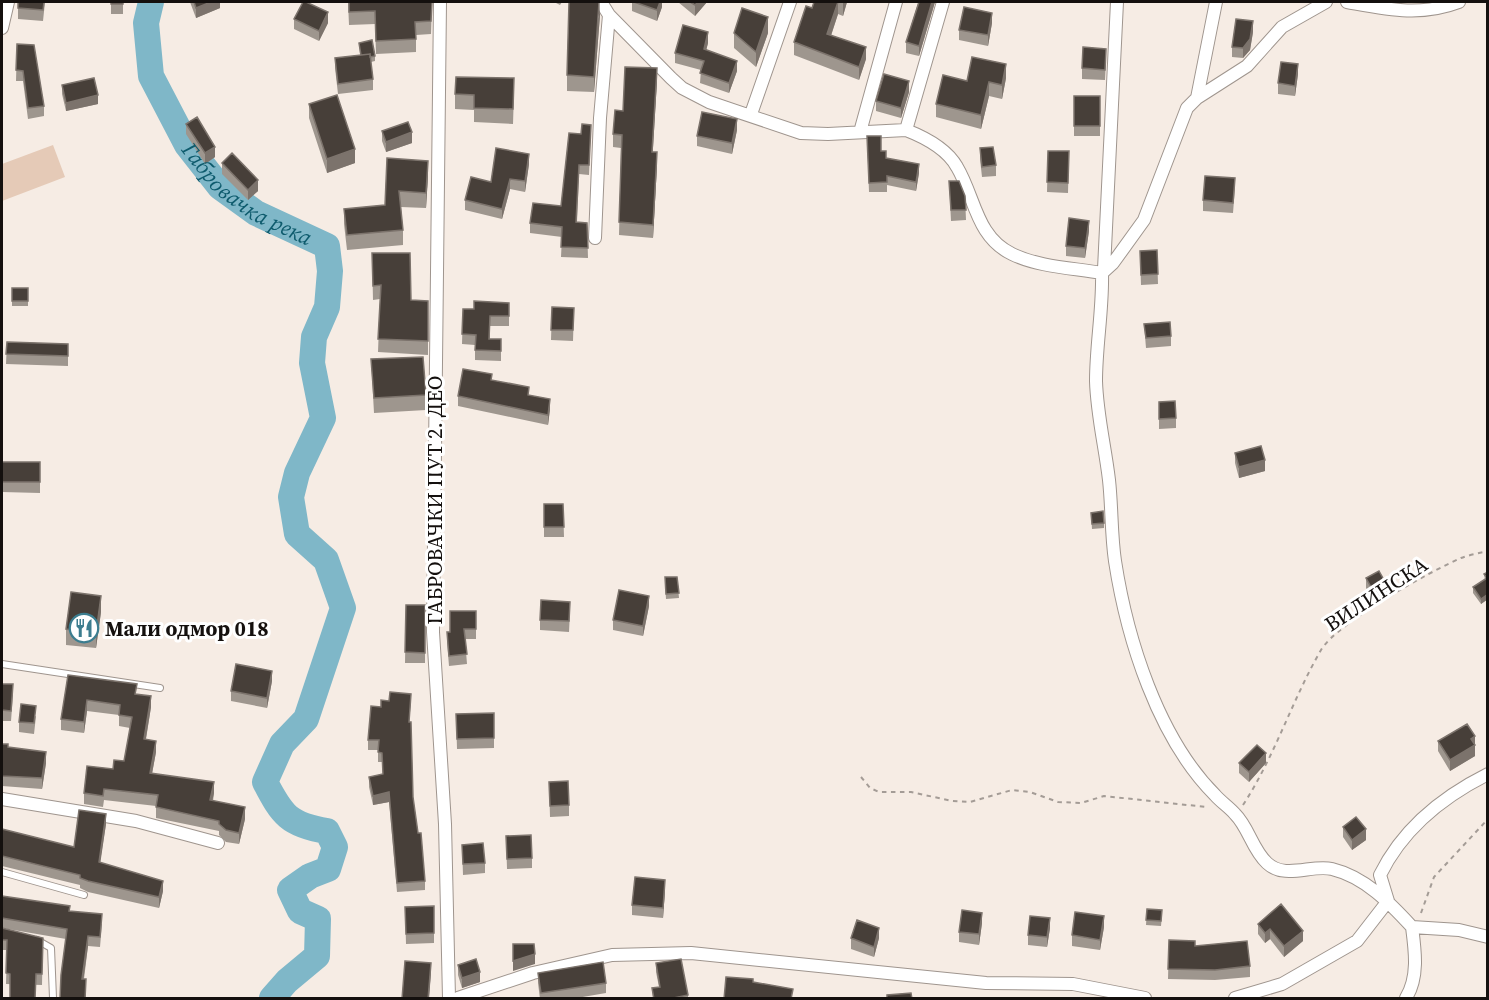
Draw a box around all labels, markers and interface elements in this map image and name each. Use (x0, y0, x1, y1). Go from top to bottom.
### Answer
water label: Габровачка река (175, 135, 318, 252)
street label: ГАБРОВАЧКИ ПУТ 2. ДЕО (420, 375, 449, 625)
street label: ВИЛИНСКА (1319, 550, 1433, 638)
restaurant icon: Мали одмор 018 (68, 612, 100, 644)
place label: Мали одмор 018 (105, 614, 269, 643)

